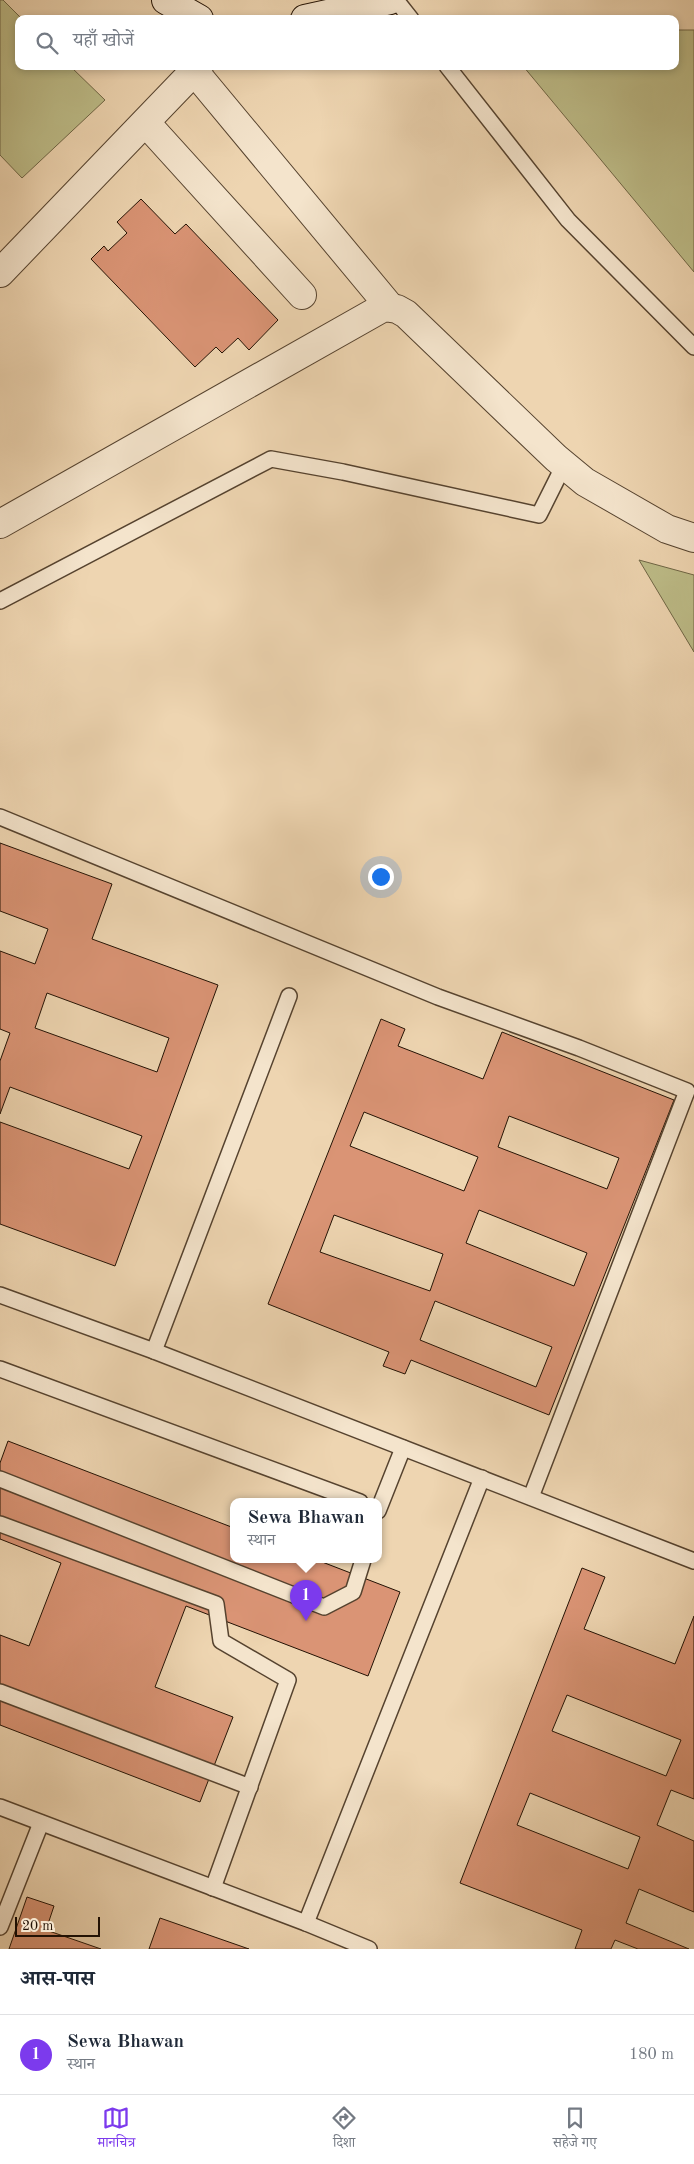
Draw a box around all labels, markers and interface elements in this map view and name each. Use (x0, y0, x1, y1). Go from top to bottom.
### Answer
search box (15, 15, 679, 70)
icon: search (33, 29, 61, 57)
text: यहाँ खोजें (73, 32, 134, 51)
your location (368, 864, 394, 890)
popup (230, 1498, 382, 1563)
text: Sewa Bhawan (247, 1509, 365, 1528)
text: स्थान (247, 1533, 275, 1549)
pin: 1 (290, 1580, 322, 1621)
scale bar (15, 1914, 100, 1937)
text: 20 m (22, 1919, 53, 1933)
text: आस-पास (20, 1969, 95, 1990)
text: Sewa Bhawan (67, 2033, 184, 2052)
text: 1 (31, 2047, 41, 2063)
text: 180 m (629, 2047, 674, 2063)
text: स्थान (67, 2057, 95, 2073)
tab: मानचित्र (97, 2104, 135, 2156)
tab: दिशा (330, 2104, 358, 2156)
tab: सहेजे गए (553, 2104, 597, 2156)

